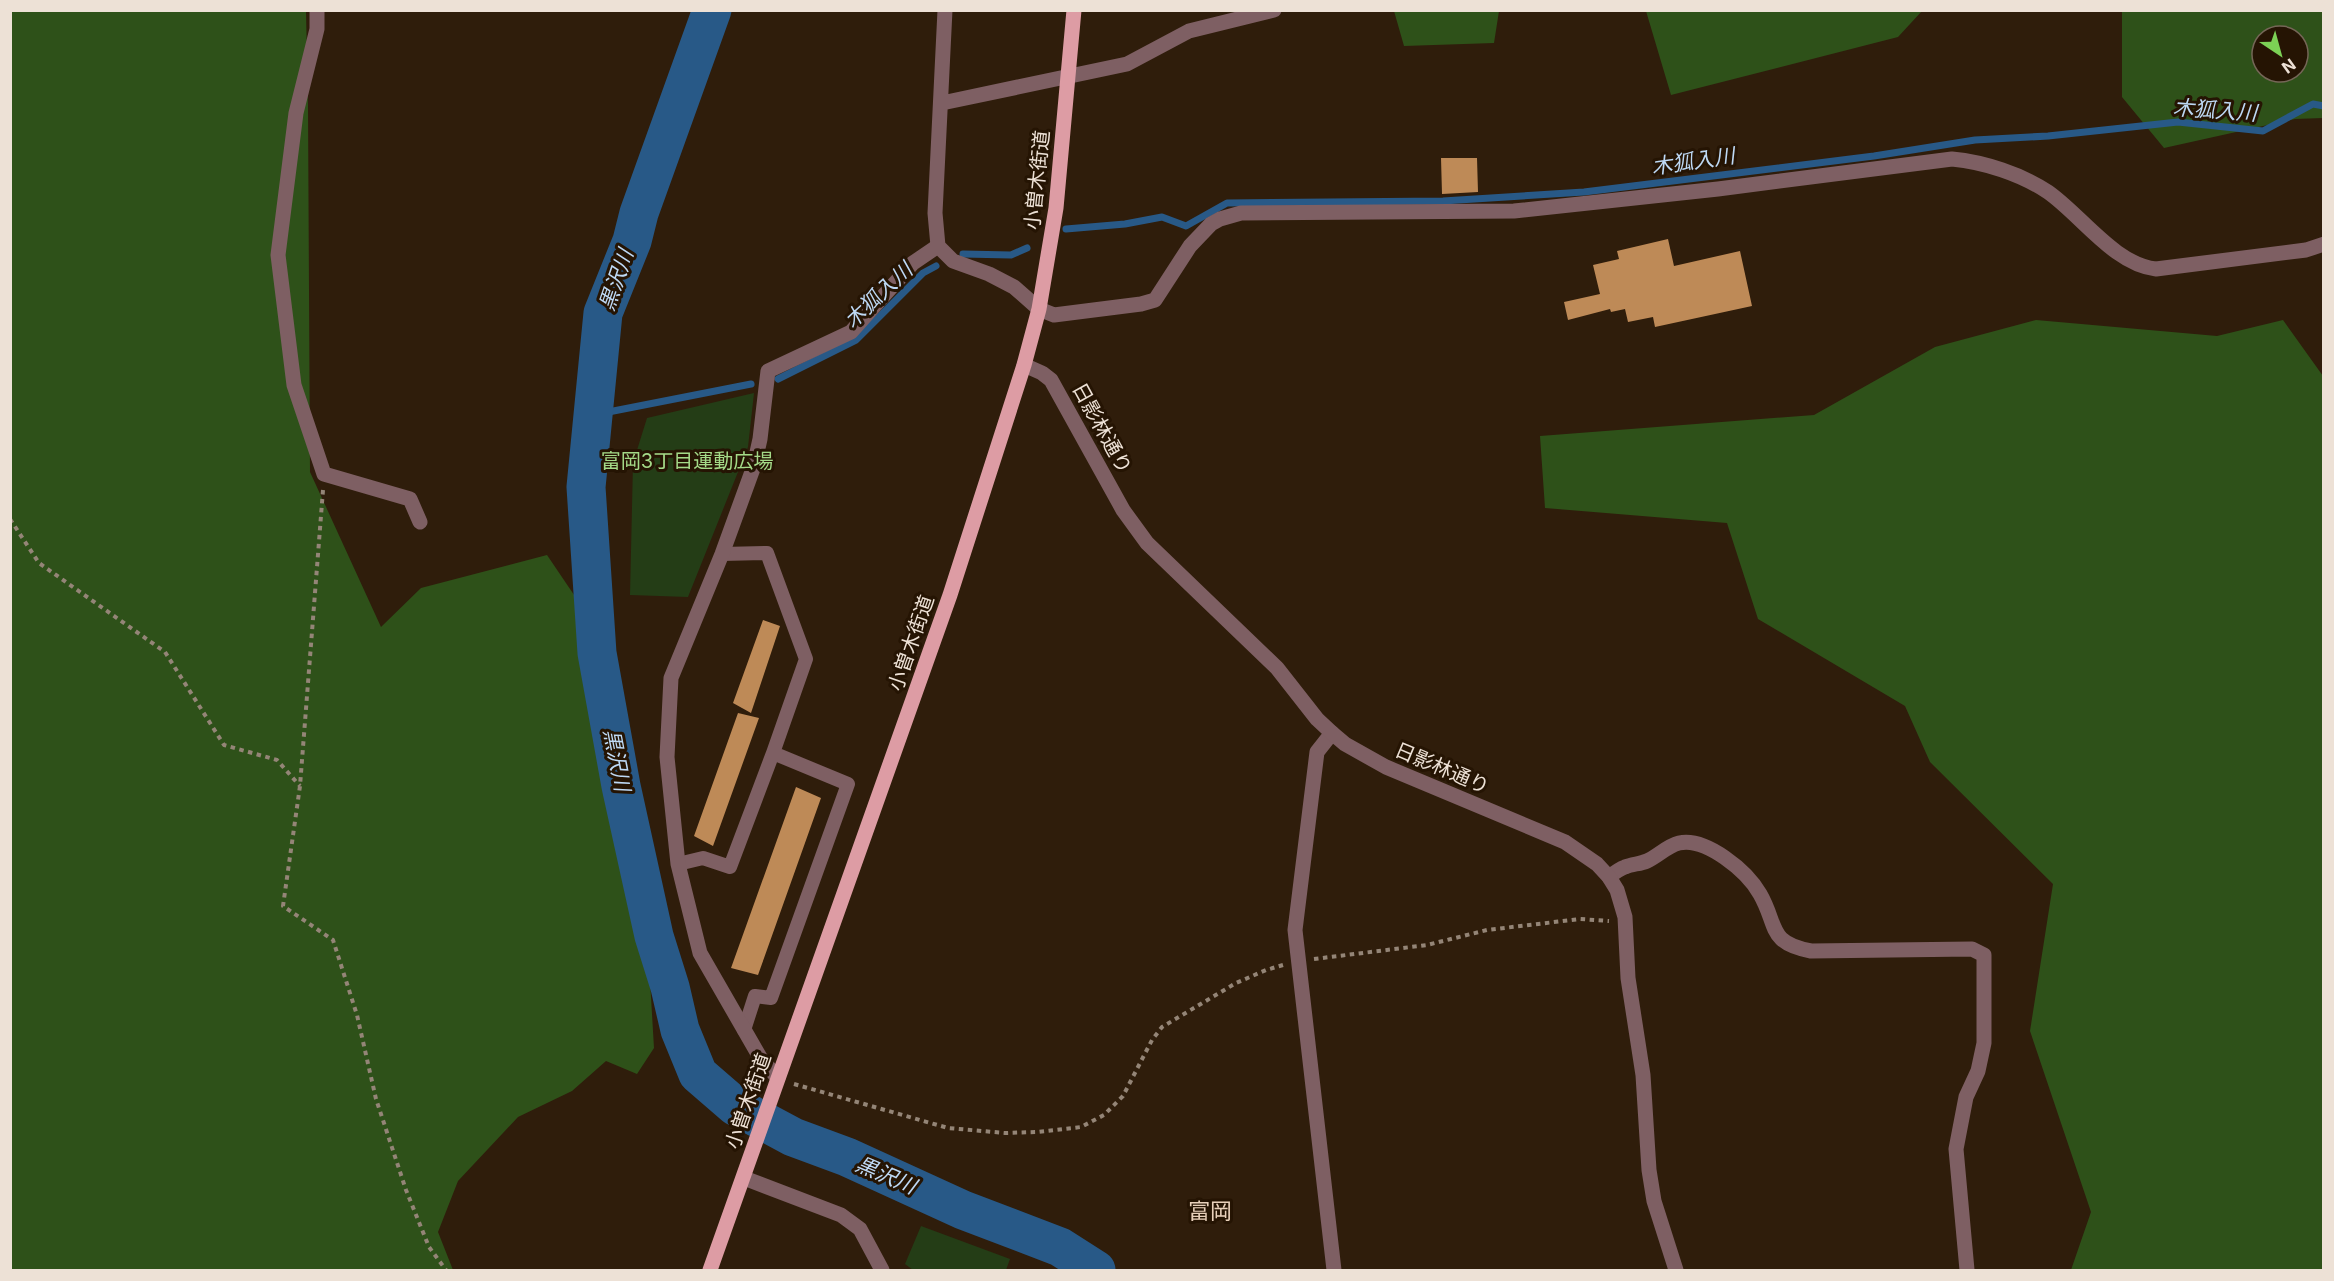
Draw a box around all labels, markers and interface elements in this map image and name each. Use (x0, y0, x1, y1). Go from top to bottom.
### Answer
north arrow (2250, 24, 2310, 84)
text: N (2278, 54, 2300, 78)
water label: 木狐入川 (2172, 95, 2260, 126)
street label: 小曽木街道 (1020, 129, 1054, 231)
water label: 木狐入川 (1650, 142, 1738, 179)
water label: 黒沢川 (594, 244, 639, 314)
water label: 木狐入川 (839, 256, 919, 333)
street label: 日影林通り (1067, 378, 1137, 478)
park label: 富岡3丁目運動広場 (601, 449, 773, 473)
street label: 小曽木街道 (883, 592, 939, 694)
water label: 黒沢川 (599, 727, 636, 795)
street label: 日影林通り (1391, 737, 1493, 799)
street label: 小曽木街道 (720, 1050, 776, 1152)
water label: 黒沢川 (852, 1151, 922, 1200)
district label: 富岡 (1188, 1198, 1232, 1224)

